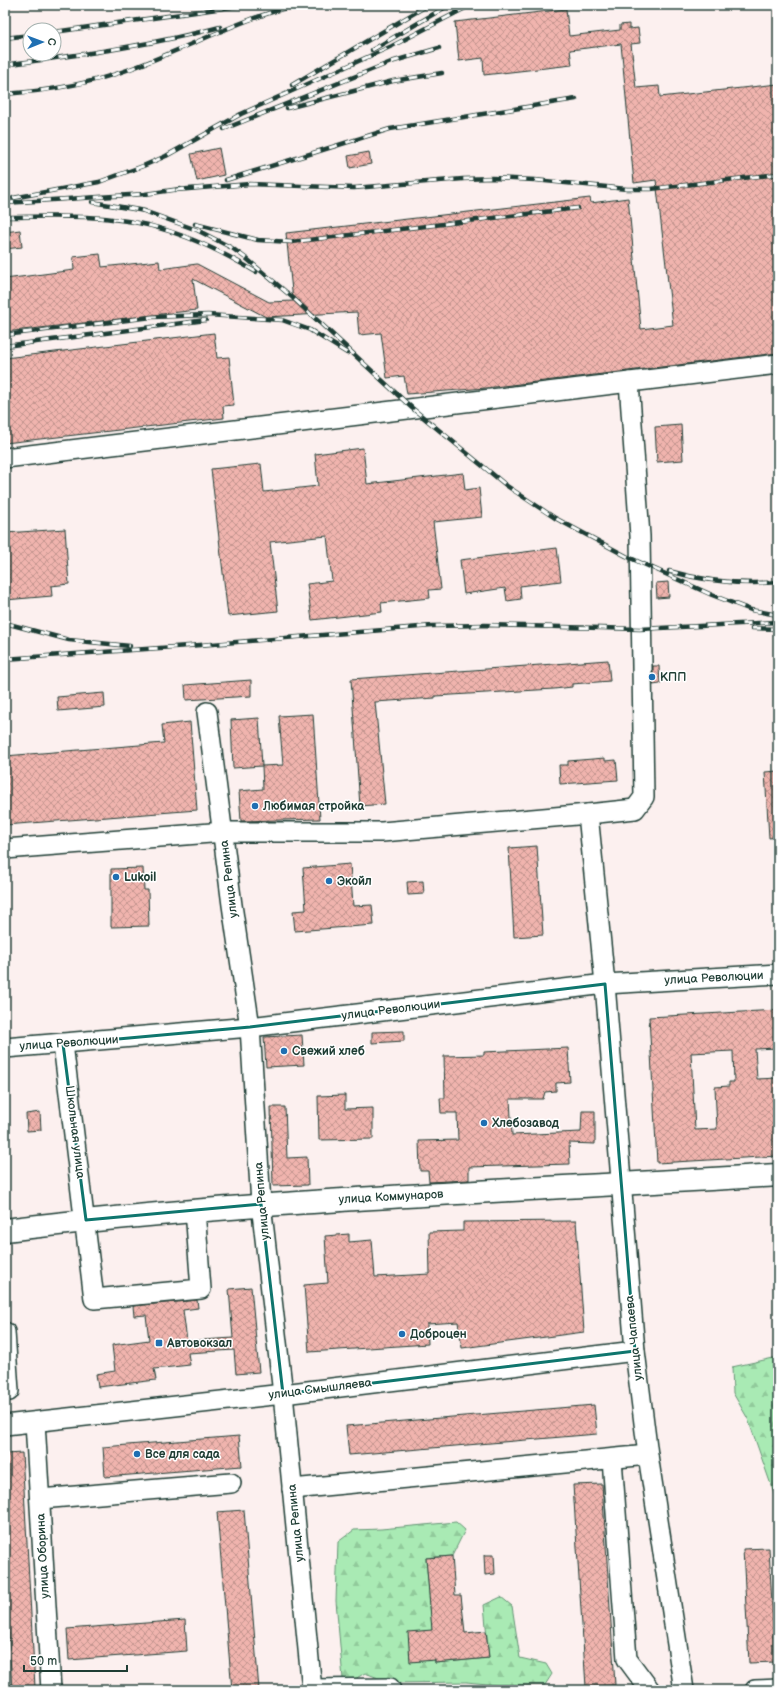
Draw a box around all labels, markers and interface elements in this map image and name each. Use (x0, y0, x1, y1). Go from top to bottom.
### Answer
north arrow (22, 22, 62, 62)
text: С (45, 38, 58, 46)
place label: КПП (660, 670, 686, 685)
marker: КПП (647, 672, 657, 682)
place label: Любимая стройка (262, 799, 365, 814)
marker: Любимая стройка (250, 801, 260, 811)
street label: улица Репина (217, 839, 241, 919)
place label: Lukoil (124, 870, 156, 885)
marker: Lukoil (111, 872, 121, 882)
place label: Экойл (337, 874, 372, 889)
marker: Экойл (324, 876, 334, 886)
street label: улица Революции (664, 968, 764, 988)
street label: улица Революции (341, 997, 441, 1023)
street label: улица Революции (19, 1032, 119, 1054)
place label: Свежий хлеб (292, 1044, 365, 1059)
marker: Свежий хлеб (279, 1046, 289, 1056)
street label: Школьная улица (62, 1085, 88, 1179)
place label: Хлебозавод (491, 1116, 560, 1131)
marker: Хлебозавод (479, 1118, 489, 1128)
street label: улица Репина (251, 1161, 273, 1241)
street label: улица Коммунаров (338, 1187, 445, 1207)
street label: улица Чапаева (622, 1295, 646, 1381)
place label: Доброцен (410, 1327, 467, 1342)
marker: Доброцен (397, 1329, 407, 1339)
place label: Автовокзал (166, 1336, 232, 1351)
marker: Автовокзал (154, 1338, 164, 1348)
street label: улица Смышляева (268, 1375, 372, 1403)
place label: Все для сада (145, 1447, 221, 1462)
marker: Все для сада (132, 1449, 142, 1459)
street label: улица Репина (284, 1483, 308, 1563)
street label: улица Оборина (33, 1513, 53, 1599)
scale bar (24, 1647, 127, 1673)
text: 50 m (30, 1654, 57, 1669)

